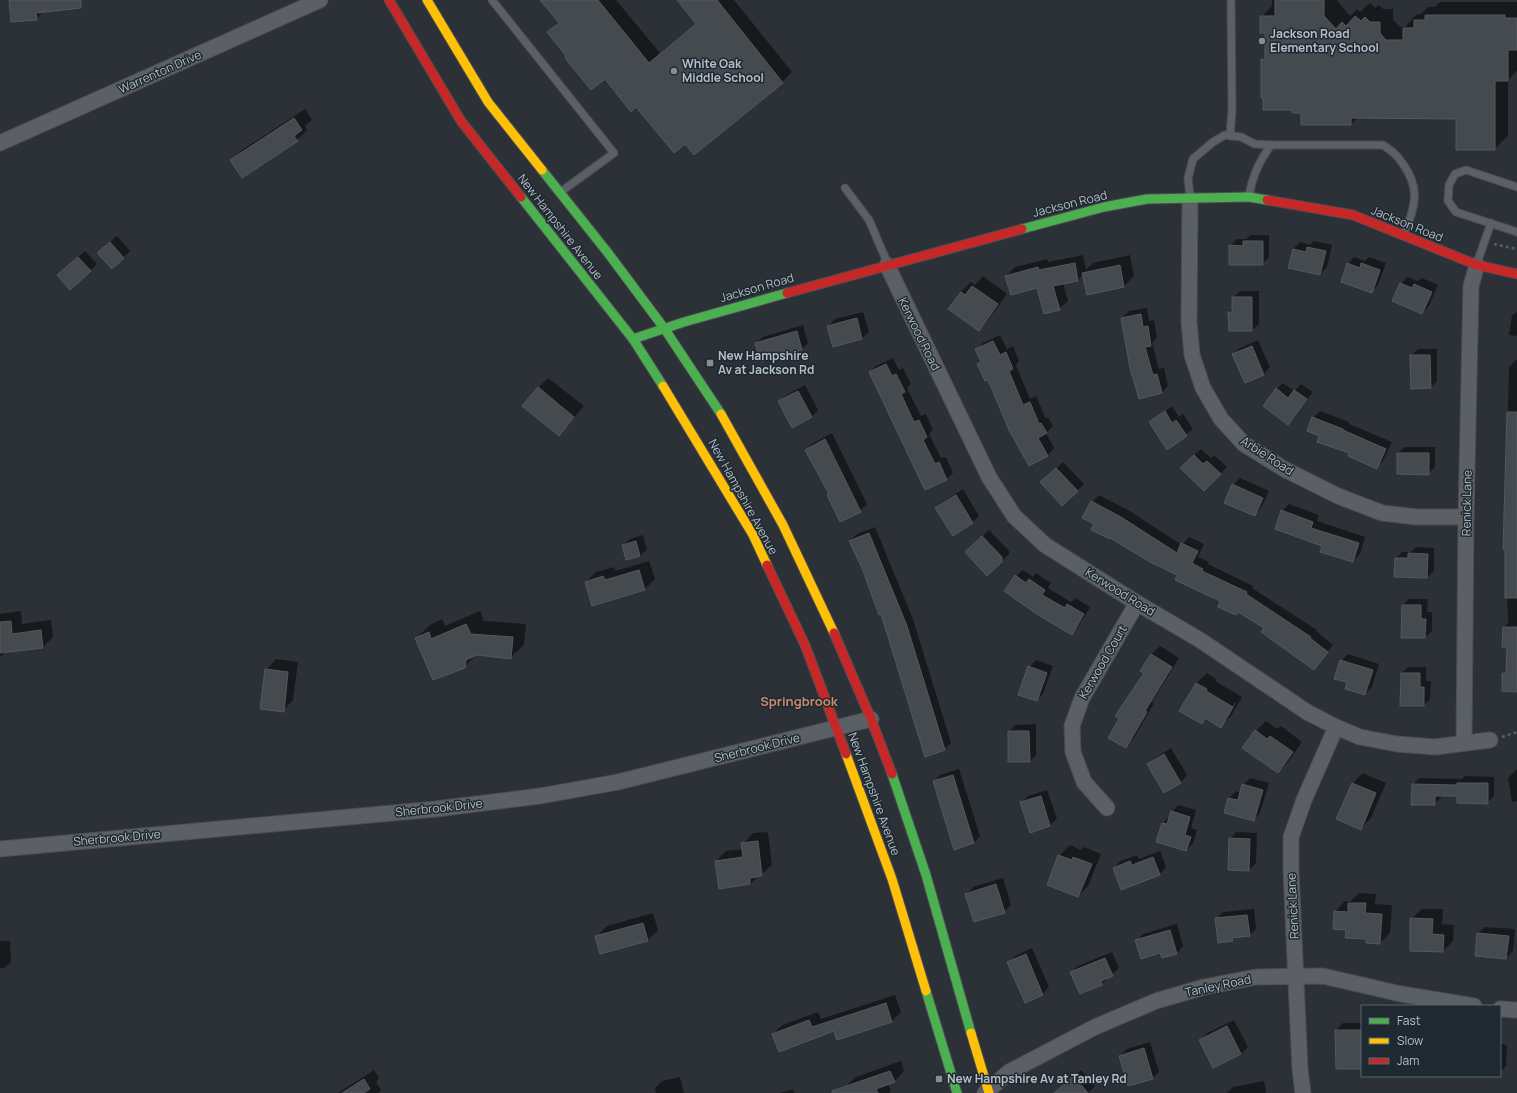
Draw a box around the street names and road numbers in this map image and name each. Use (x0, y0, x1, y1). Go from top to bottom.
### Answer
street label: Warrenton Drive (116, 46, 204, 97)
street label: New Hampshire Avenue (514, 170, 607, 283)
street label: Jackson Road (1031, 186, 1109, 221)
street label: Jackson Road (1369, 201, 1446, 246)
street label: Jackson Road (718, 269, 796, 306)
street label: Kerwood Road (894, 295, 944, 373)
street label: Arbie Road (1238, 432, 1297, 479)
street label: New Hampshire Avenue (705, 436, 782, 558)
street label: Renick Lane (1457, 470, 1476, 536)
street label: Kerwood Road (1082, 563, 1158, 620)
street label: Kerwood Court (1075, 622, 1131, 702)
street label: Sherbrook Drive (712, 729, 802, 766)
street label: New Hampshire Avenue (844, 730, 905, 858)
street label: Sherbrook Drive (394, 794, 483, 821)
street label: Sherbrook Drive (72, 825, 161, 850)
street label: Renick Lane (1282, 873, 1303, 940)
street label: Tanley Road (1183, 970, 1252, 1001)

